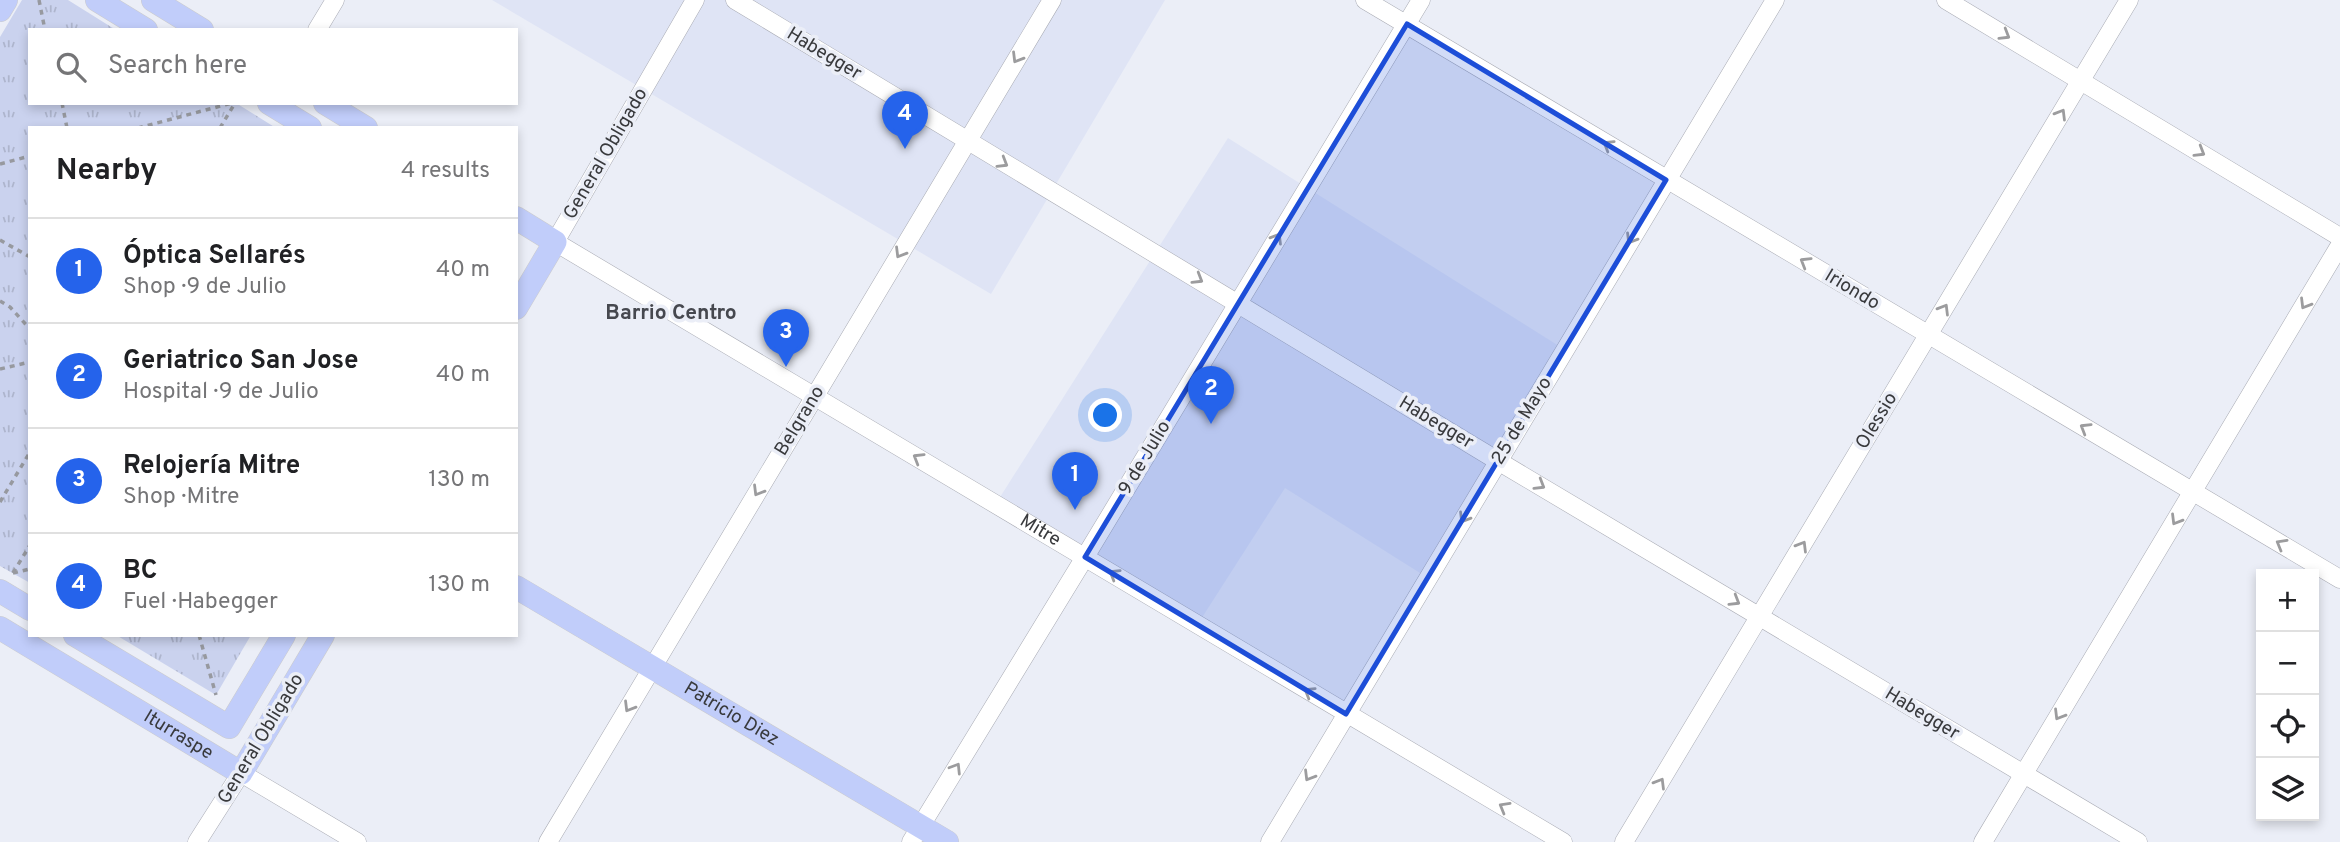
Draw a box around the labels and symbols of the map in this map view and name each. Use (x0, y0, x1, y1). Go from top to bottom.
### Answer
street label: Habegger (782, 22, 866, 86)
one-way arrow (1997, 27, 2010, 40)
one-way arrow (1012, 51, 1025, 64)
street label: General Obligado (559, 84, 653, 224)
pin: 4 (882, 91, 928, 149)
one-way arrow (2052, 109, 2065, 122)
one-way arrow (1602, 141, 1615, 154)
one-way arrow (2192, 144, 2205, 157)
one-way arrow (995, 155, 1008, 168)
one-way arrow (1627, 231, 1640, 244)
one-way arrow (1269, 232, 1282, 245)
one-way arrow (895, 246, 908, 259)
one-way arrow (1800, 258, 1813, 271)
street label: Iriondo (1820, 264, 1884, 316)
one-way arrow (1191, 271, 1204, 284)
one-way arrow (2300, 296, 2313, 309)
district label: Barrio Centro (605, 300, 737, 327)
one-way arrow (1935, 304, 1948, 317)
pin: 3 (763, 309, 809, 367)
pin: 2 (1188, 366, 1234, 424)
street label: 25 de Mayo (1486, 373, 1558, 469)
street label: Belgrano (770, 382, 830, 460)
street label: Olessio (1851, 388, 1903, 454)
street label: Habegger (1394, 391, 1478, 455)
your location (1088, 398, 1122, 432)
street label: 9 de Julio (1113, 416, 1177, 500)
one-way arrow (2080, 424, 2093, 437)
pin: 1 (1052, 452, 1098, 510)
one-way arrow (912, 454, 925, 467)
one-way arrow (1532, 477, 1545, 490)
one-way arrow (753, 483, 766, 496)
street label: Mitre (1015, 509, 1065, 552)
one-way arrow (1459, 511, 1472, 524)
one-way arrow (2171, 512, 2184, 525)
one-way arrow (2276, 540, 2289, 553)
one-way arrow (1793, 541, 1806, 554)
one-way arrow (1108, 570, 1121, 583)
one-way arrow (1728, 593, 1741, 606)
street label: General Obligado (213, 669, 309, 809)
street label: Patricio Diez (679, 677, 783, 752)
street label: Habegger (1880, 682, 1964, 746)
one-way arrow (1303, 687, 1316, 700)
one-way arrow (624, 699, 637, 712)
street label: Iturraspe (139, 705, 218, 765)
one-way arrow (2054, 708, 2067, 721)
one-way arrow (948, 762, 961, 775)
one-way arrow (1304, 769, 1317, 782)
one-way arrow (1651, 778, 1664, 791)
one-way arrow (1499, 803, 1512, 816)

